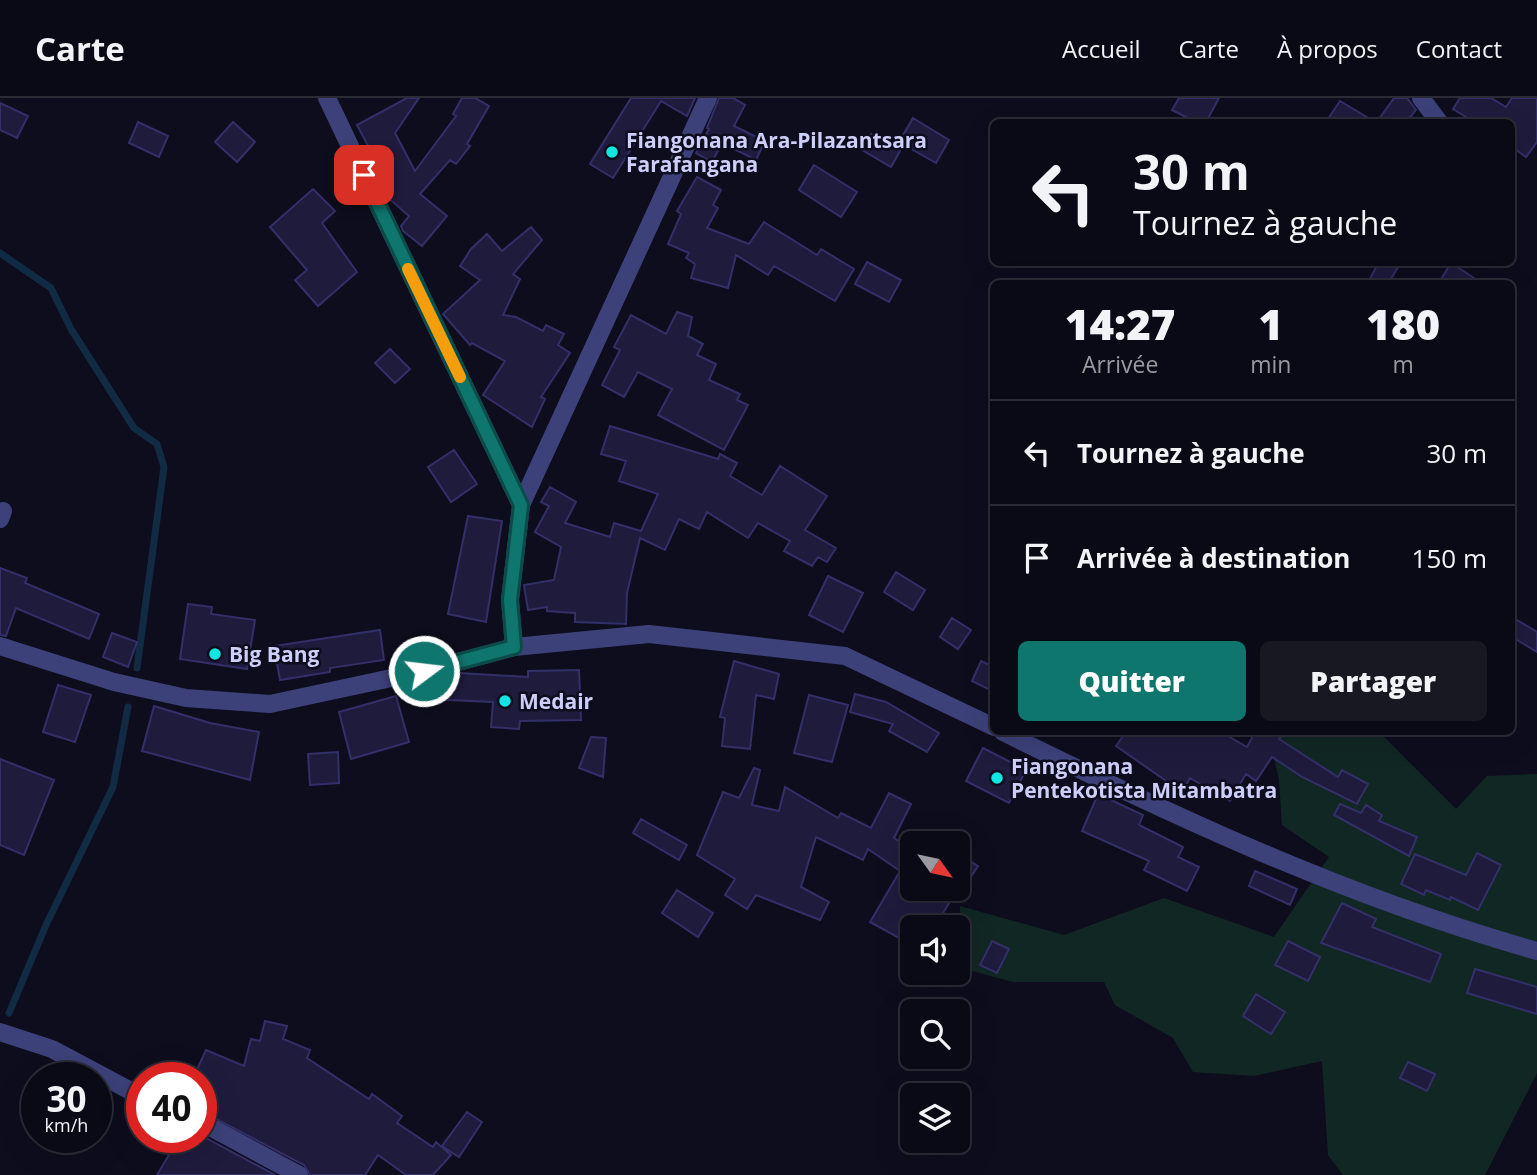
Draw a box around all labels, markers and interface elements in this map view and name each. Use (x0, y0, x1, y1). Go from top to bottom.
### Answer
text: Carte (35, 26, 125, 71)
text: Accueil (1062, 32, 1141, 65)
text: Carte (1179, 32, 1239, 65)
text: À propos (1277, 32, 1378, 65)
text: Contact (1416, 32, 1502, 65)
place label: Fiangonana Ara-Pilazantsara Farafangana (626, 126, 927, 178)
text: 30 m (1133, 138, 1250, 204)
marker: Fiangonana Ara-Pilazantsara Farafangana (604, 144, 620, 160)
pin (334, 145, 394, 205)
icon: left (1018, 147, 1109, 238)
icon: arrive (345, 156, 383, 194)
text: Tournez à gauche (1133, 201, 1397, 244)
text: 14:27 (1065, 295, 1175, 352)
text: 1 (1259, 295, 1283, 352)
text: 180 (1366, 295, 1440, 352)
text: Arrivée (1082, 348, 1158, 380)
text: min (1250, 348, 1291, 380)
text: m (1393, 348, 1414, 380)
icon: left (1018, 434, 1056, 472)
text: Tournez à gauche (1077, 435, 1305, 471)
text: 30 m (1426, 435, 1487, 471)
icon: arrive (1018, 539, 1056, 577)
text: Arrivée à destination (1077, 540, 1350, 576)
text: 150 m (1412, 540, 1487, 576)
position arrow (387, 634, 461, 708)
place label: Big Bang (229, 640, 319, 668)
button: Quitter (1018, 641, 1246, 721)
button: Partager (1260, 641, 1487, 721)
marker: Big Bang (207, 646, 223, 662)
place label: Medair (519, 687, 594, 715)
marker: Medair (497, 693, 513, 709)
place label: Fiangonana Pentekotista Mitambatra (1011, 752, 1277, 804)
marker: Fiangonana Pentekotista Mitambatra (989, 770, 1005, 786)
north arrow (900, 831, 970, 901)
map controls (900, 831, 970, 1153)
button: sound (900, 915, 970, 985)
button: search (900, 999, 970, 1069)
speed limit sign: 40 (126, 1062, 217, 1153)
text: 30 (46, 1075, 87, 1122)
button: layers (900, 1083, 970, 1153)
text: km/h (45, 1113, 88, 1137)

